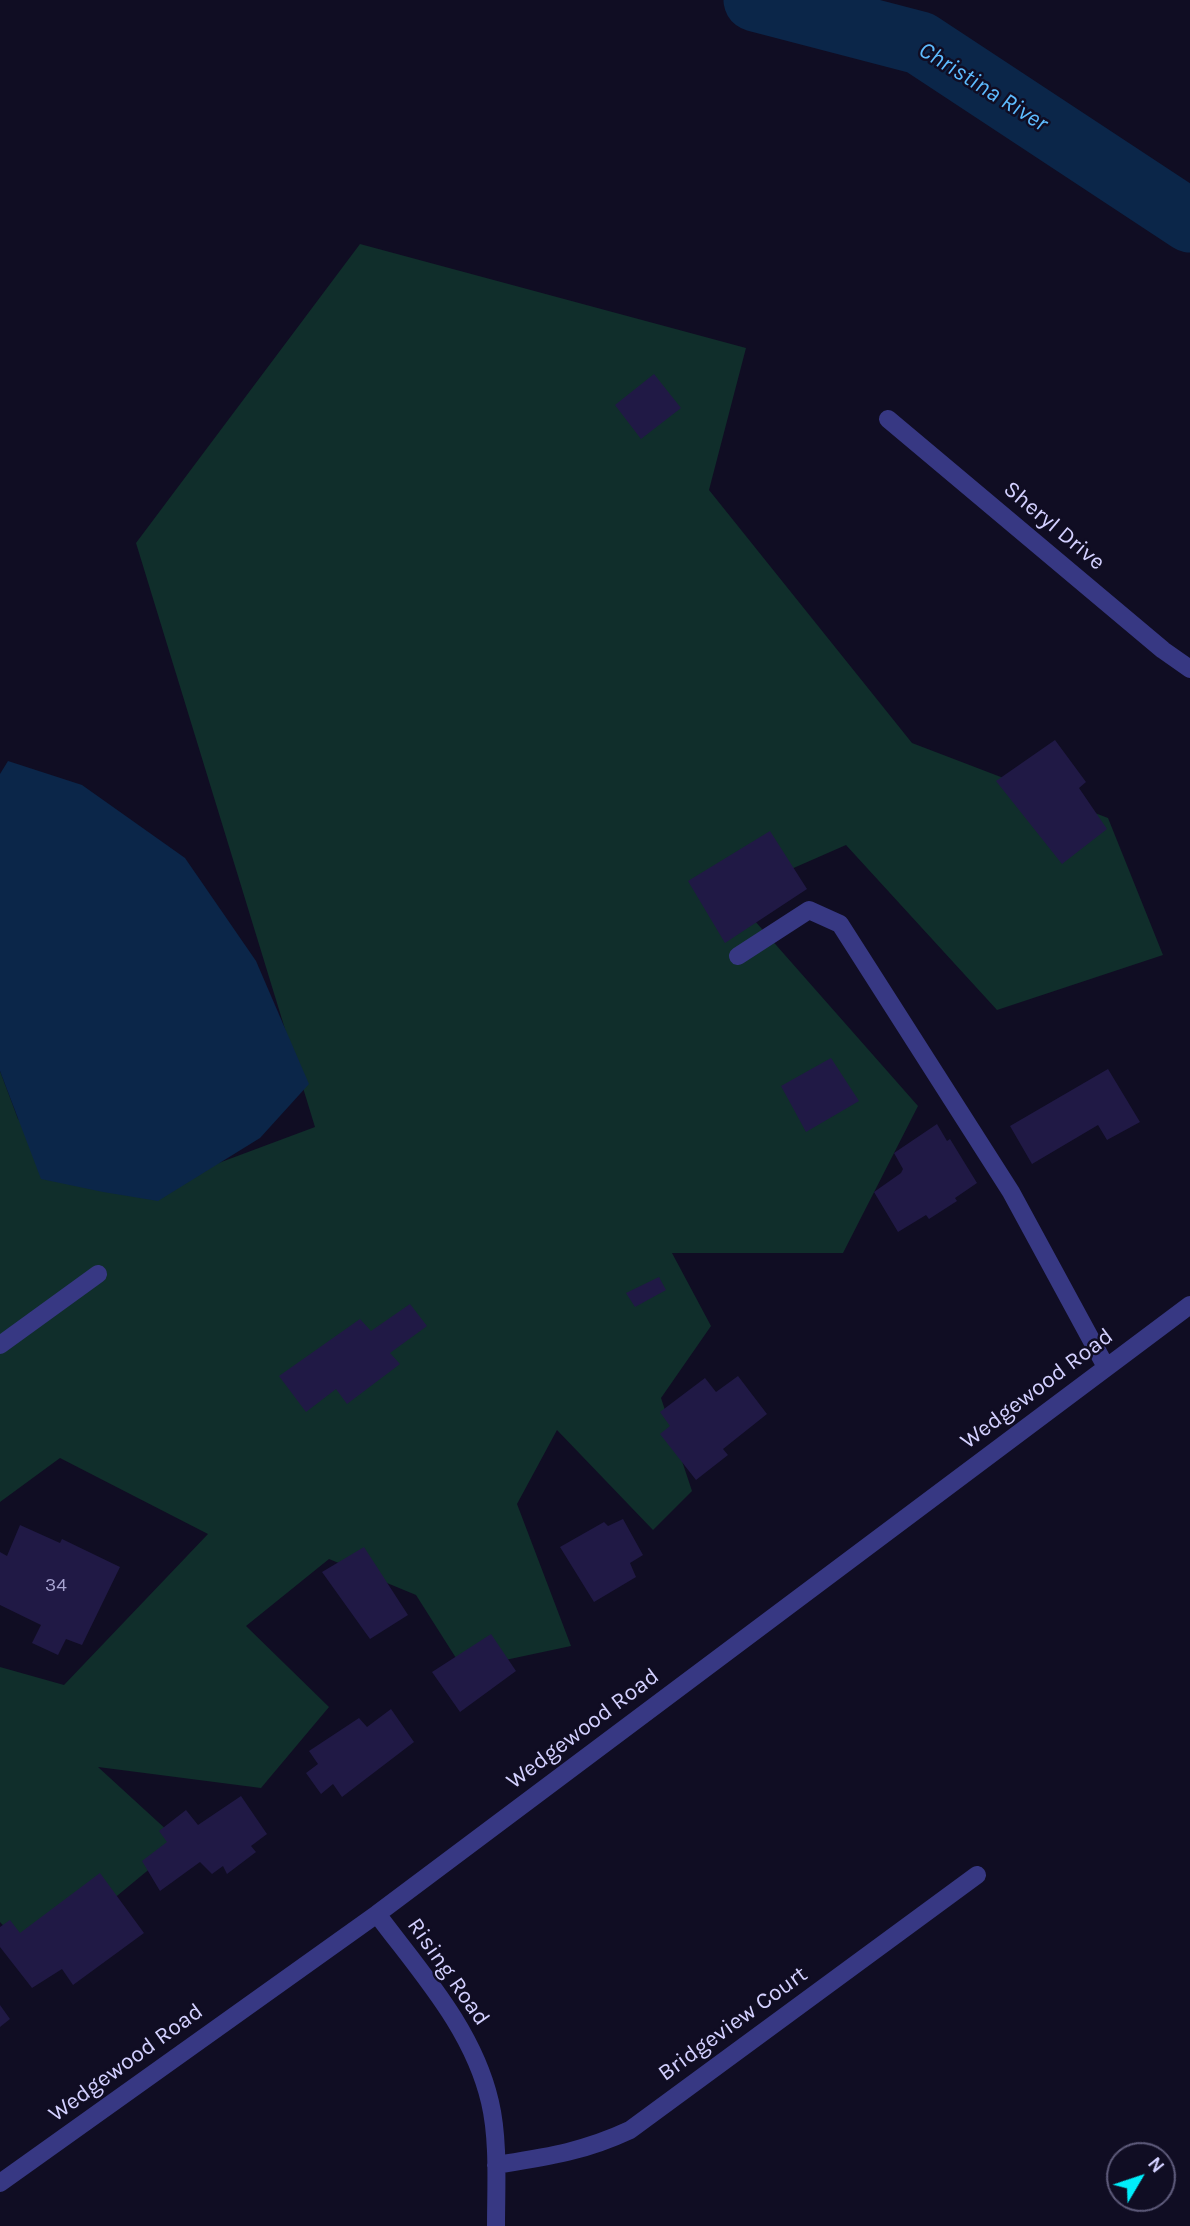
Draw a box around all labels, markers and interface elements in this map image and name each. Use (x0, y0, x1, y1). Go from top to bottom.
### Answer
water label: Christina River (913, 36, 1053, 138)
street label: Sheryl Drive (998, 476, 1110, 576)
street label: Wedgewood Road (955, 1323, 1119, 1455)
house number: 34 (45, 1575, 67, 1597)
street label: Wedgewood Road (501, 1663, 665, 1795)
street label: Rising Road (401, 1913, 495, 2031)
street label: Bridgeview Court (653, 1961, 813, 2087)
street label: Wedgewood Road (44, 1998, 208, 2128)
north arrow (1106, 2142, 1176, 2212)
text: N (1143, 2153, 1169, 2177)

